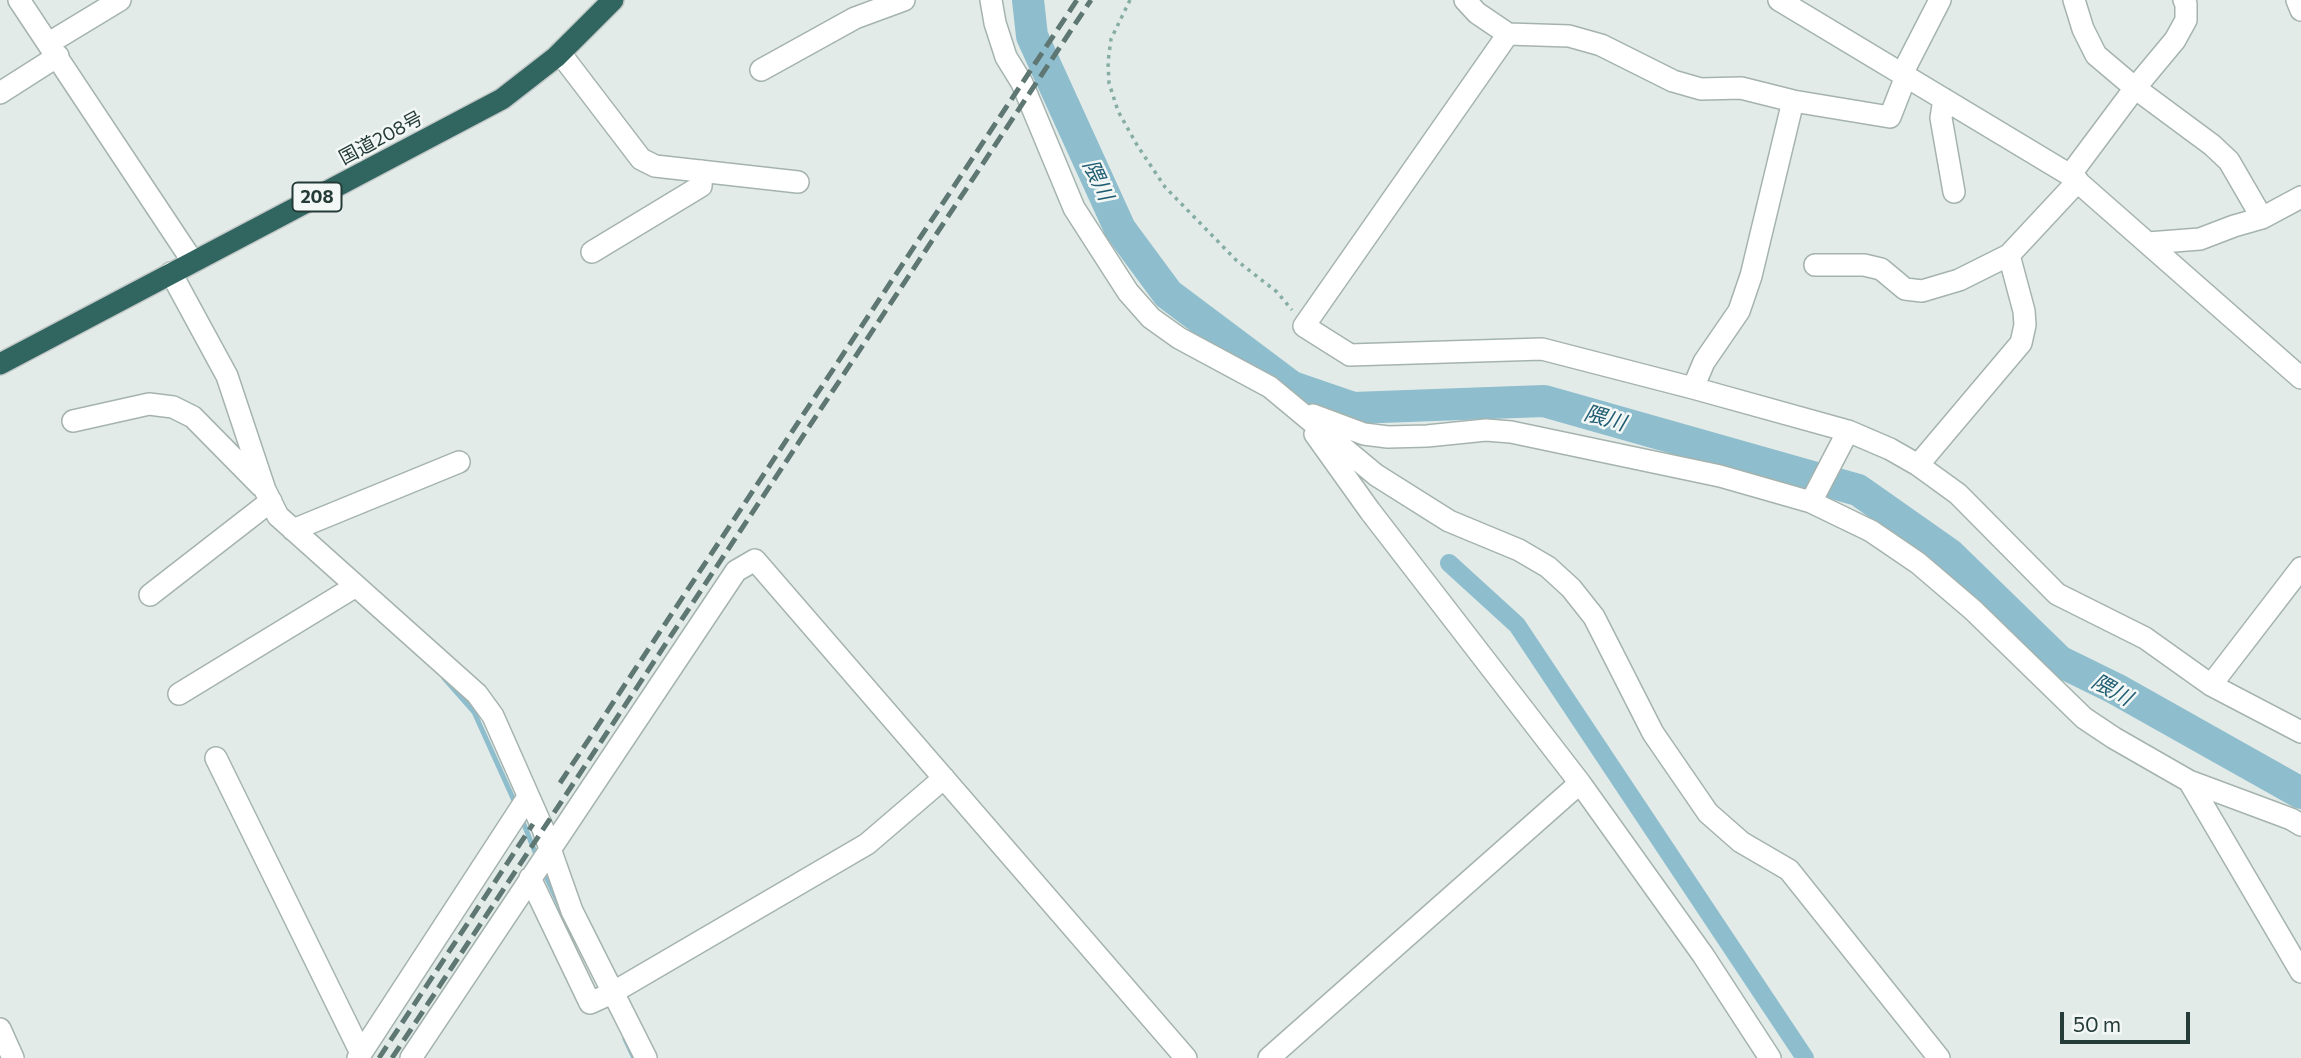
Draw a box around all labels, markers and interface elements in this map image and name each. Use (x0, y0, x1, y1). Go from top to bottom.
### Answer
street label: 国道208号 (335, 106, 427, 170)
water label: 隈川 (1078, 156, 1118, 204)
road number: 208 (292, 182, 342, 212)
water label: 隈川 (1581, 400, 1629, 436)
water label: 隈川 (2088, 669, 2136, 711)
scale bar (2063, 998, 2192, 1042)
text: 50 m (2073, 1011, 2121, 1036)

